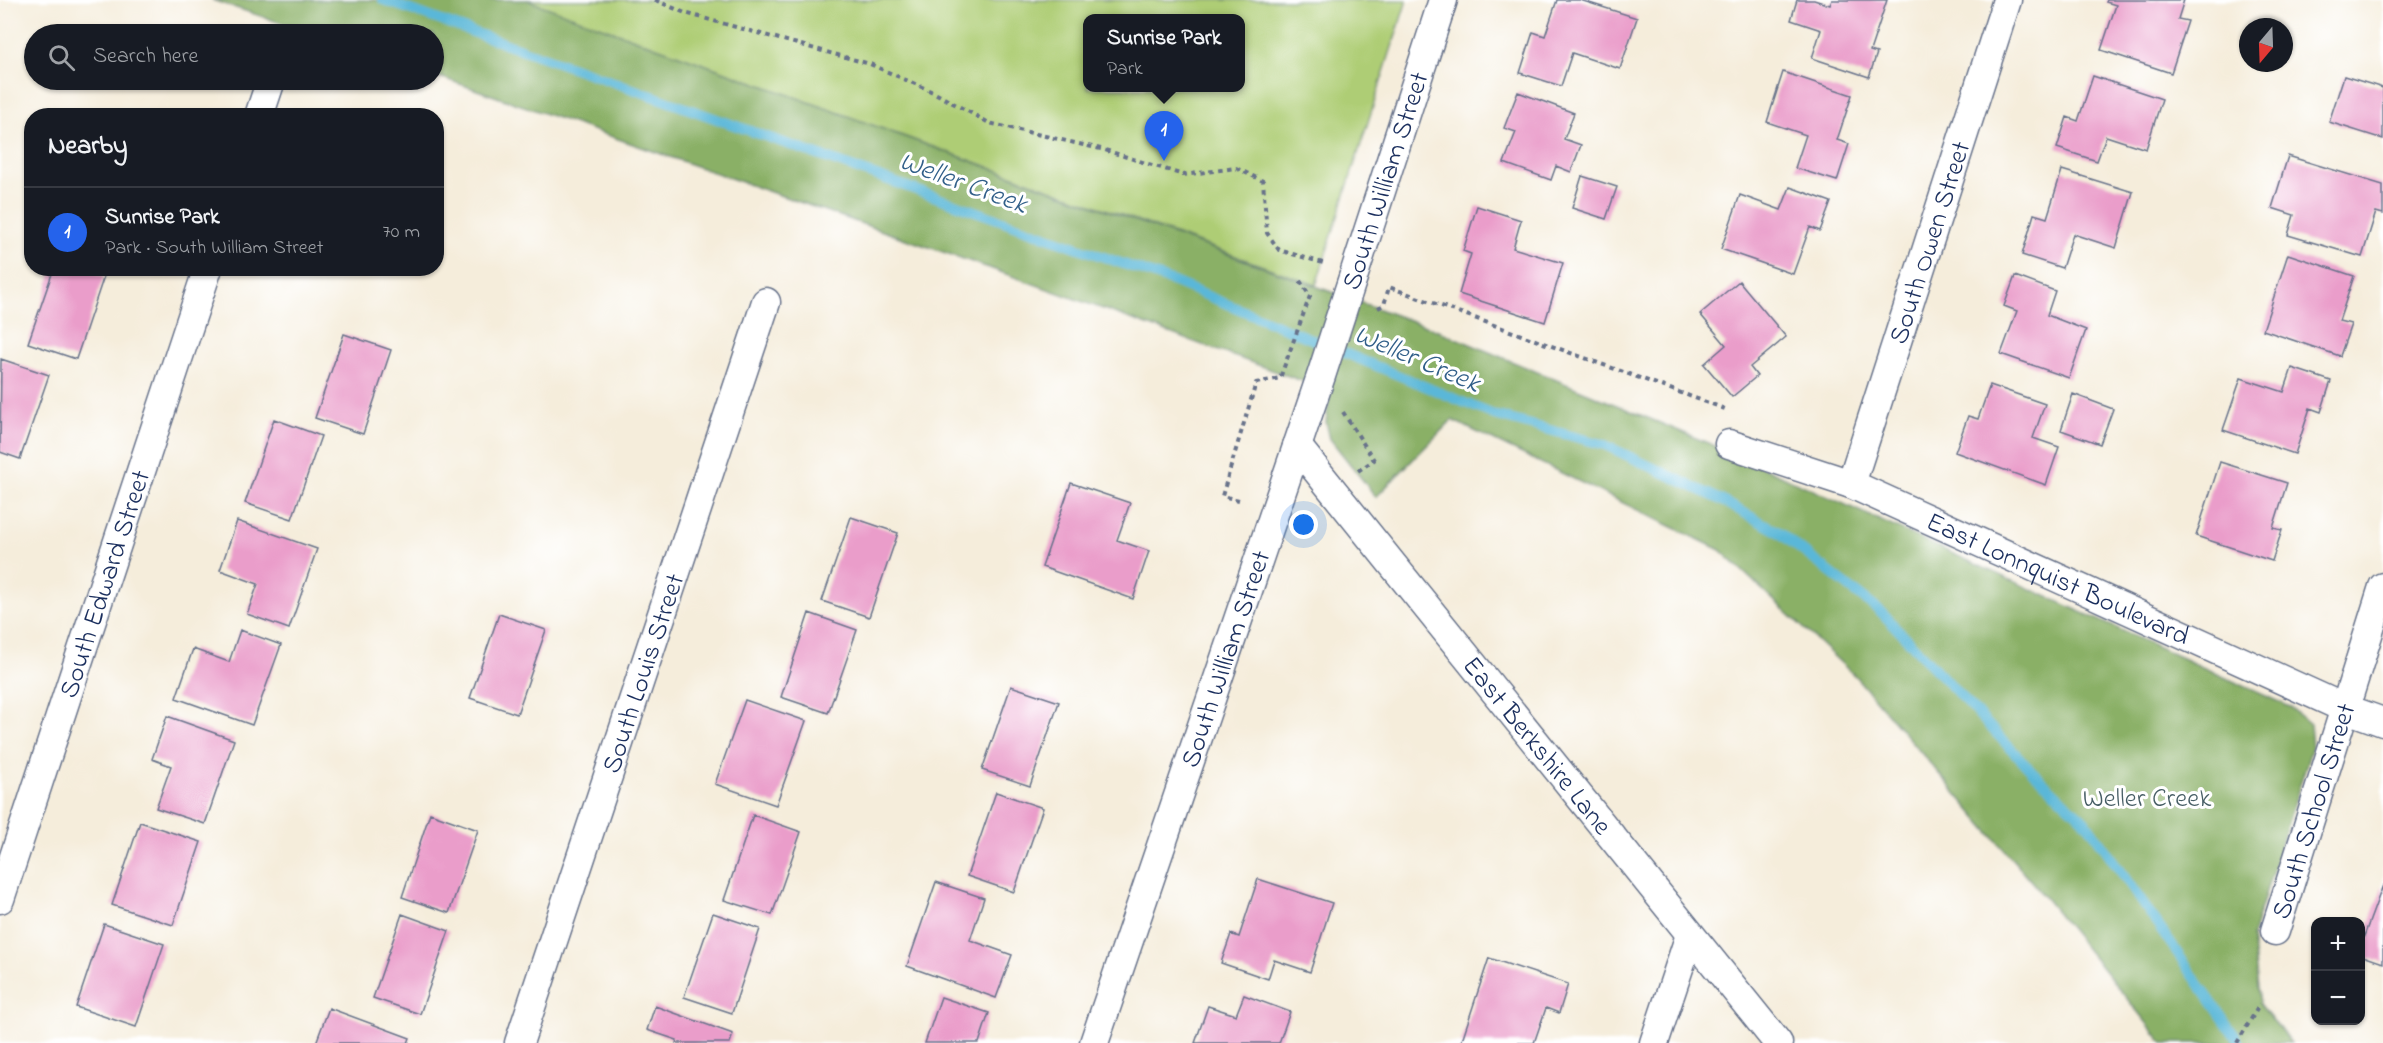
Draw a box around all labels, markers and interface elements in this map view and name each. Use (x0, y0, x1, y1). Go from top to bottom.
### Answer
popup (1083, 14, 1245, 92)
north arrow (2239, 18, 2293, 72)
text: Sunrise Park (1107, 23, 1221, 55)
search box (24, 24, 444, 90)
icon: search (45, 41, 78, 74)
text: Search here (93, 41, 198, 73)
text: Park (1107, 55, 1143, 84)
street label: South William Street (1333, 67, 1440, 295)
pin: 1 (1144, 112, 1184, 161)
text: Nearby (48, 128, 127, 166)
street label: South Owen Street (1880, 137, 1982, 349)
water label: Weller Creek (893, 142, 1034, 227)
text: Sunrise Park (105, 202, 220, 234)
text: 1 (64, 218, 71, 247)
text: 70 m (383, 218, 420, 247)
text: Park · South William Street (105, 234, 323, 263)
water label: Weller Creek (1347, 315, 1488, 406)
street label: South Edward Street (51, 465, 162, 703)
street label: East Lonnquist Boulevard (1919, 504, 2195, 657)
your location (1289, 510, 1318, 539)
street label: South William Street (1172, 546, 1282, 773)
street label: South Louis Street (593, 569, 696, 779)
street label: East Berkshire Lane (1452, 649, 1621, 845)
street label: South School Street (2263, 699, 2367, 924)
park label: Weller Creek (2083, 780, 2211, 819)
map controls (2311, 917, 2365, 1025)
button: + (2311, 917, 2365, 971)
button: − (2311, 971, 2365, 1025)

